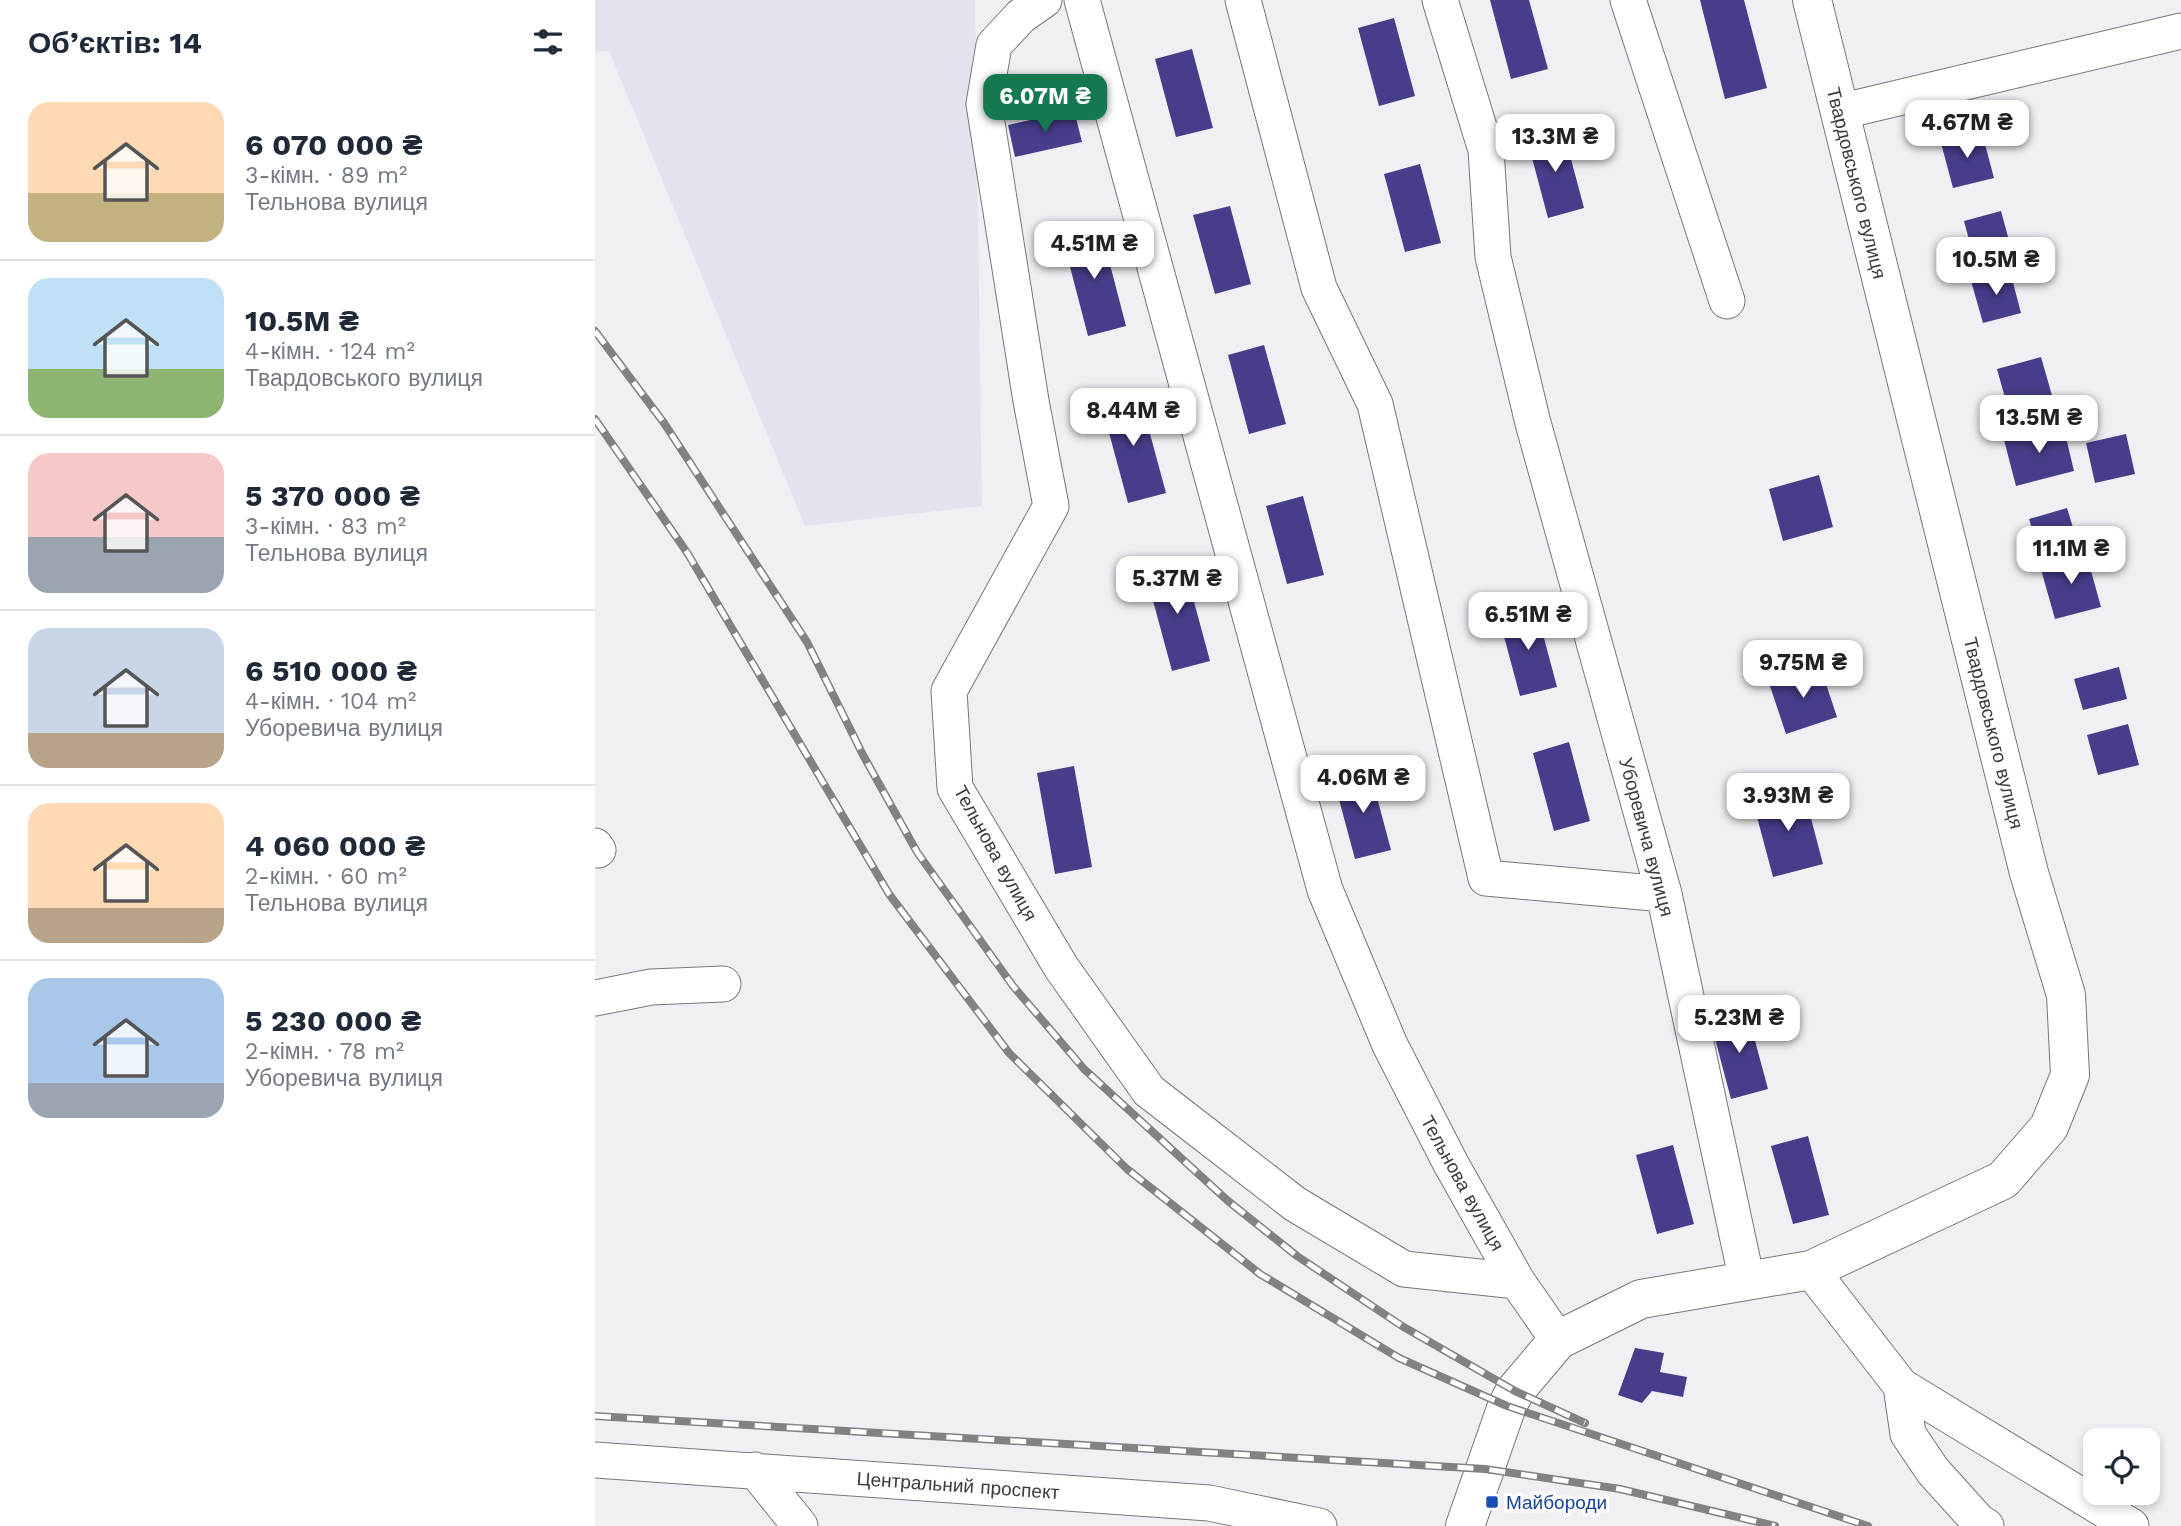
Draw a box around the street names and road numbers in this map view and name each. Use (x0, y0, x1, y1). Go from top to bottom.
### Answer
street label: Твардовського вулиця (1822, 85, 1891, 281)
street label: Твардовського вулиця (1959, 635, 2028, 831)
street label: Уборевича вулиця (1614, 755, 1679, 919)
street label: Тельнова вулиця (949, 782, 1042, 925)
street label: Тельнова вулиця (1416, 1112, 1509, 1255)
street label: Центральний проспект (856, 1467, 1060, 1504)

